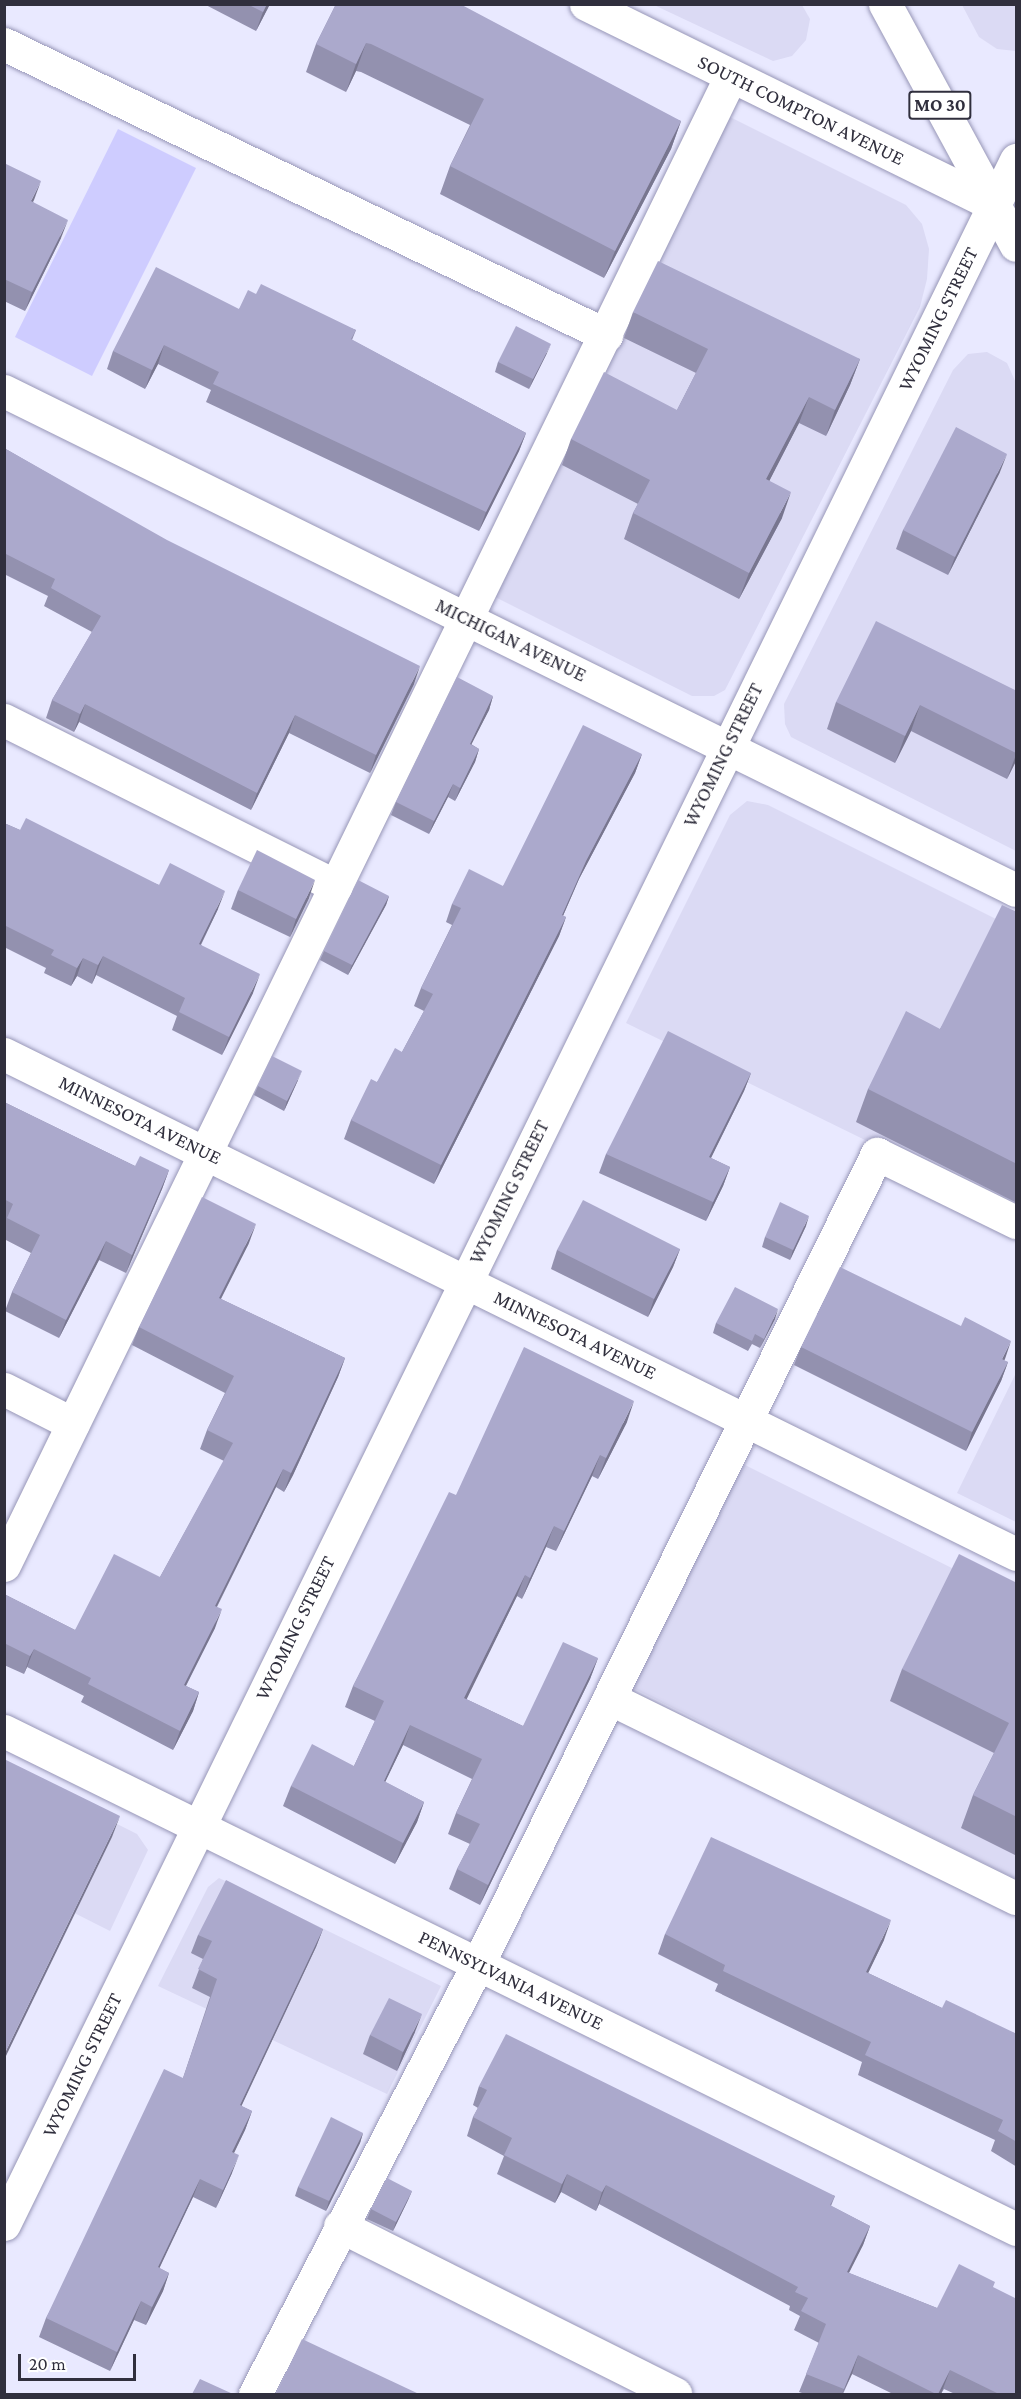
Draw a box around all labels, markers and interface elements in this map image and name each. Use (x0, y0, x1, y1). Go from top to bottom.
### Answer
street label: SOUTH COMPTON AVENUE (694, 50, 908, 170)
road number: MO 30 (907, 90, 973, 120)
street label: WYOMING STREET (893, 243, 983, 395)
street label: MICHIGAN AVENUE (432, 593, 590, 687)
street label: WYOMING STREET (678, 679, 768, 831)
street label: MINNESOTA AVENUE (55, 1070, 225, 1170)
street label: WYOMING STREET (464, 1116, 554, 1268)
street label: MINNESOTA AVENUE (490, 1285, 660, 1385)
street label: WYOMING STREET (250, 1552, 340, 1704)
street label: PENNSYLVANIA AVENUE (415, 1925, 607, 2035)
street label: WYOMING STREET (37, 1989, 127, 2141)
scale bar (21, 2342, 140, 2380)
text: 20 m (29, 2354, 66, 2374)

